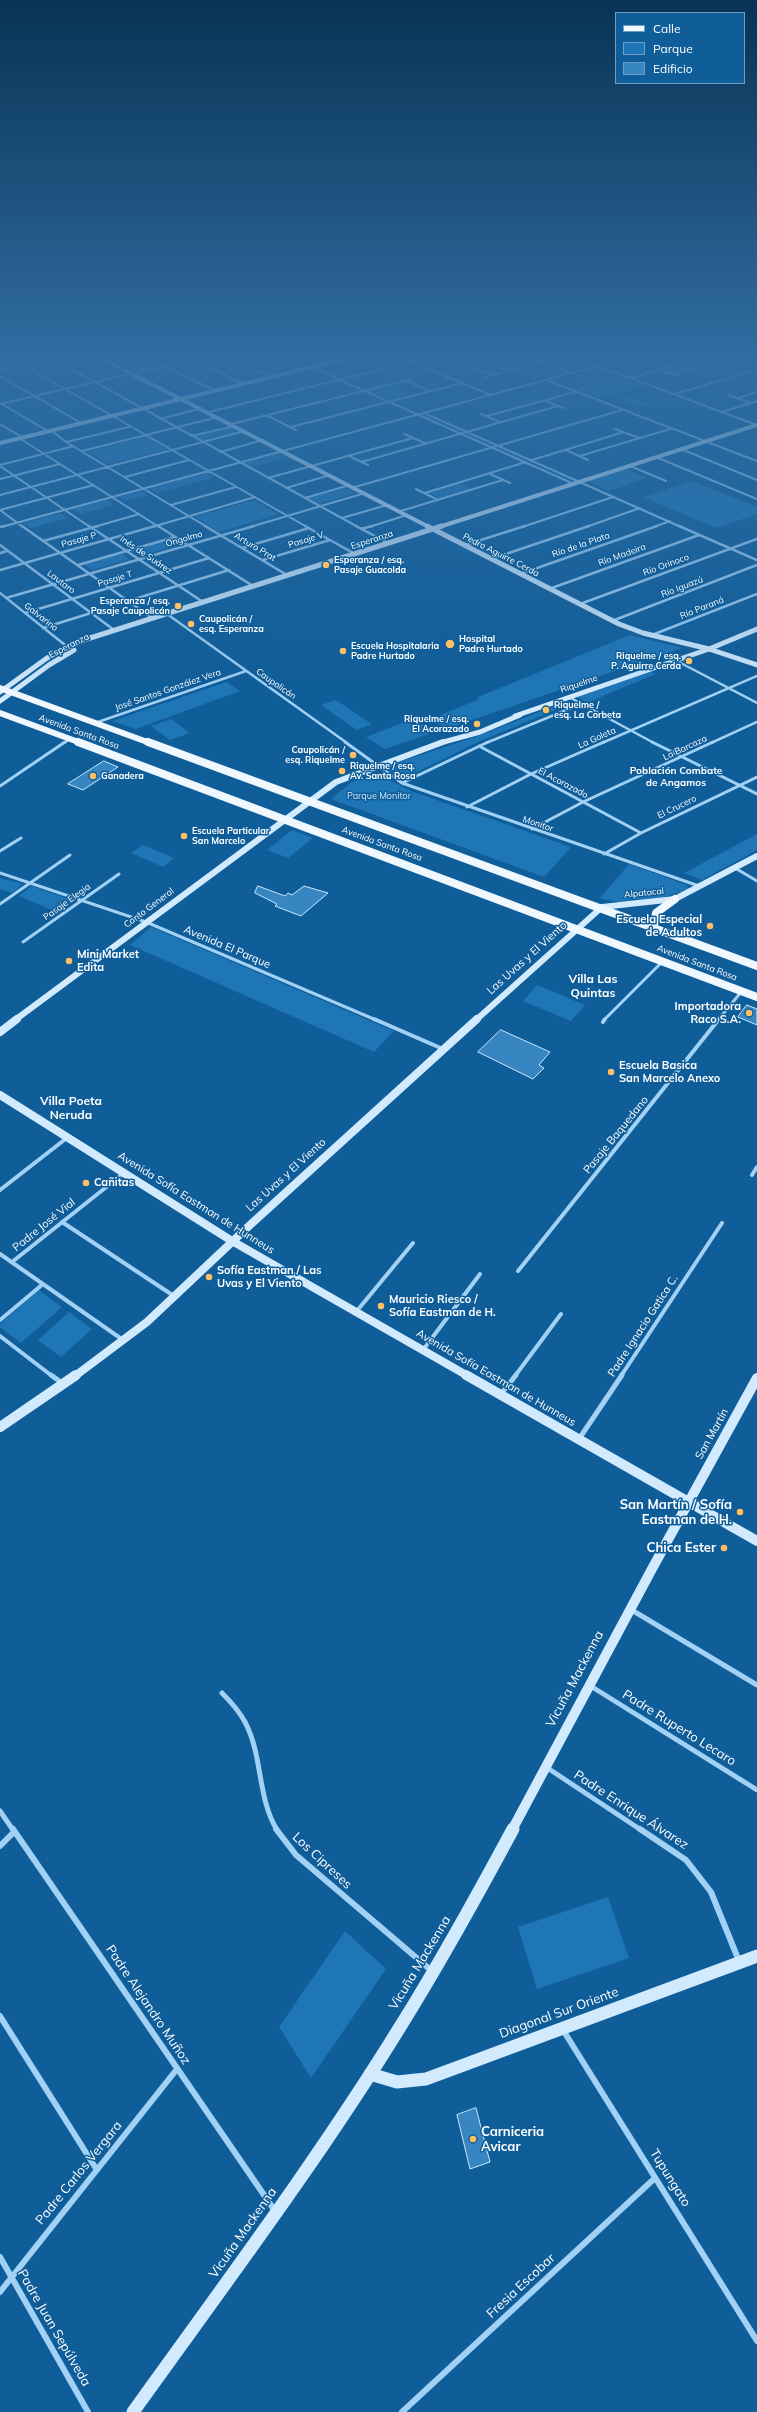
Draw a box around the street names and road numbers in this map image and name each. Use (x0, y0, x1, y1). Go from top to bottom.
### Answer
street label: Esperanza (349, 528, 395, 552)
street label: Ongolmo (164, 529, 204, 549)
street label: Pasaje V (287, 529, 325, 551)
street label: Pasaje P (60, 530, 98, 550)
street label: Arturo Prat (232, 530, 278, 564)
street label: Río de la Plata (551, 530, 611, 560)
street label: Pedro Aguirre Cerda (461, 531, 541, 579)
street label: Inés de Suárez (118, 533, 174, 577)
street label: Río Madeira (597, 541, 647, 569)
street label: Río Orinoco (642, 552, 690, 578)
street label: Lautaro (45, 568, 77, 596)
street label: Pasaje T (96, 569, 134, 589)
street label: Río Iguazú (659, 574, 705, 600)
street label: Río Paraná (679, 594, 725, 622)
street label: Galvarino (22, 600, 60, 634)
street label: Esperanza (47, 631, 91, 661)
street label: Caupolicán (254, 666, 298, 702)
street label: José Santos González Vera (114, 667, 222, 713)
street label: Riquelme (559, 673, 599, 695)
street label: Avenida Santa Rosa (37, 712, 121, 752)
street label: La Goleta (577, 725, 617, 751)
street label: La Barcaza (661, 733, 709, 763)
street label: El Acorazado (536, 765, 590, 801)
street label: El Crucero (656, 793, 698, 821)
street label: Monitor (521, 814, 555, 834)
street label: Avenida Santa Rosa (340, 824, 424, 864)
street label: Pasaje Elegia (41, 881, 93, 923)
street label: Canto General (122, 886, 176, 930)
street label: Alpatacal (624, 886, 664, 900)
street label: Las Uvas y El Viento (484, 919, 570, 997)
street label: Avenida El Parque (182, 923, 272, 971)
street label: Avenida Santa Rosa (655, 943, 739, 983)
street label: Pasaje Baquedano (581, 1094, 651, 1176)
street label: Las Uvas y El Viento (243, 1136, 329, 1214)
street label: Avenida Sofía Eastman de Hunneus (115, 1149, 277, 1257)
street label: Padre José Vial (10, 1196, 78, 1254)
street label: Padre Ignacio Gatica C. (605, 1273, 681, 1379)
street label: Avenida Sofía Eastman de Hunneus (414, 1327, 578, 1429)
street label: San Martín (693, 1406, 731, 1462)
street label: Vicuña Mackenna (543, 1628, 607, 1730)
street label: Padre Ruperto Lecaro (619, 1687, 739, 1769)
street label: Padre Enrique Álvarez (571, 1767, 691, 1853)
street label: Los Cipreses (289, 1829, 355, 1893)
street label: Vicuña Mackenna (386, 1913, 454, 2013)
street label: Padre Alejandro Muñoz (102, 1942, 194, 2068)
street label: Diagonal Sur Oriente (497, 1984, 621, 2042)
street label: Padre Carlos Vergara (32, 2118, 126, 2228)
street label: Tupungato (646, 2146, 694, 2210)
street label: Vicuña Mackenna (206, 2185, 280, 2281)
street label: Fresia Escobar (484, 2250, 558, 2322)
street label: Padre Juan Sepúlveda (14, 2267, 94, 2389)

